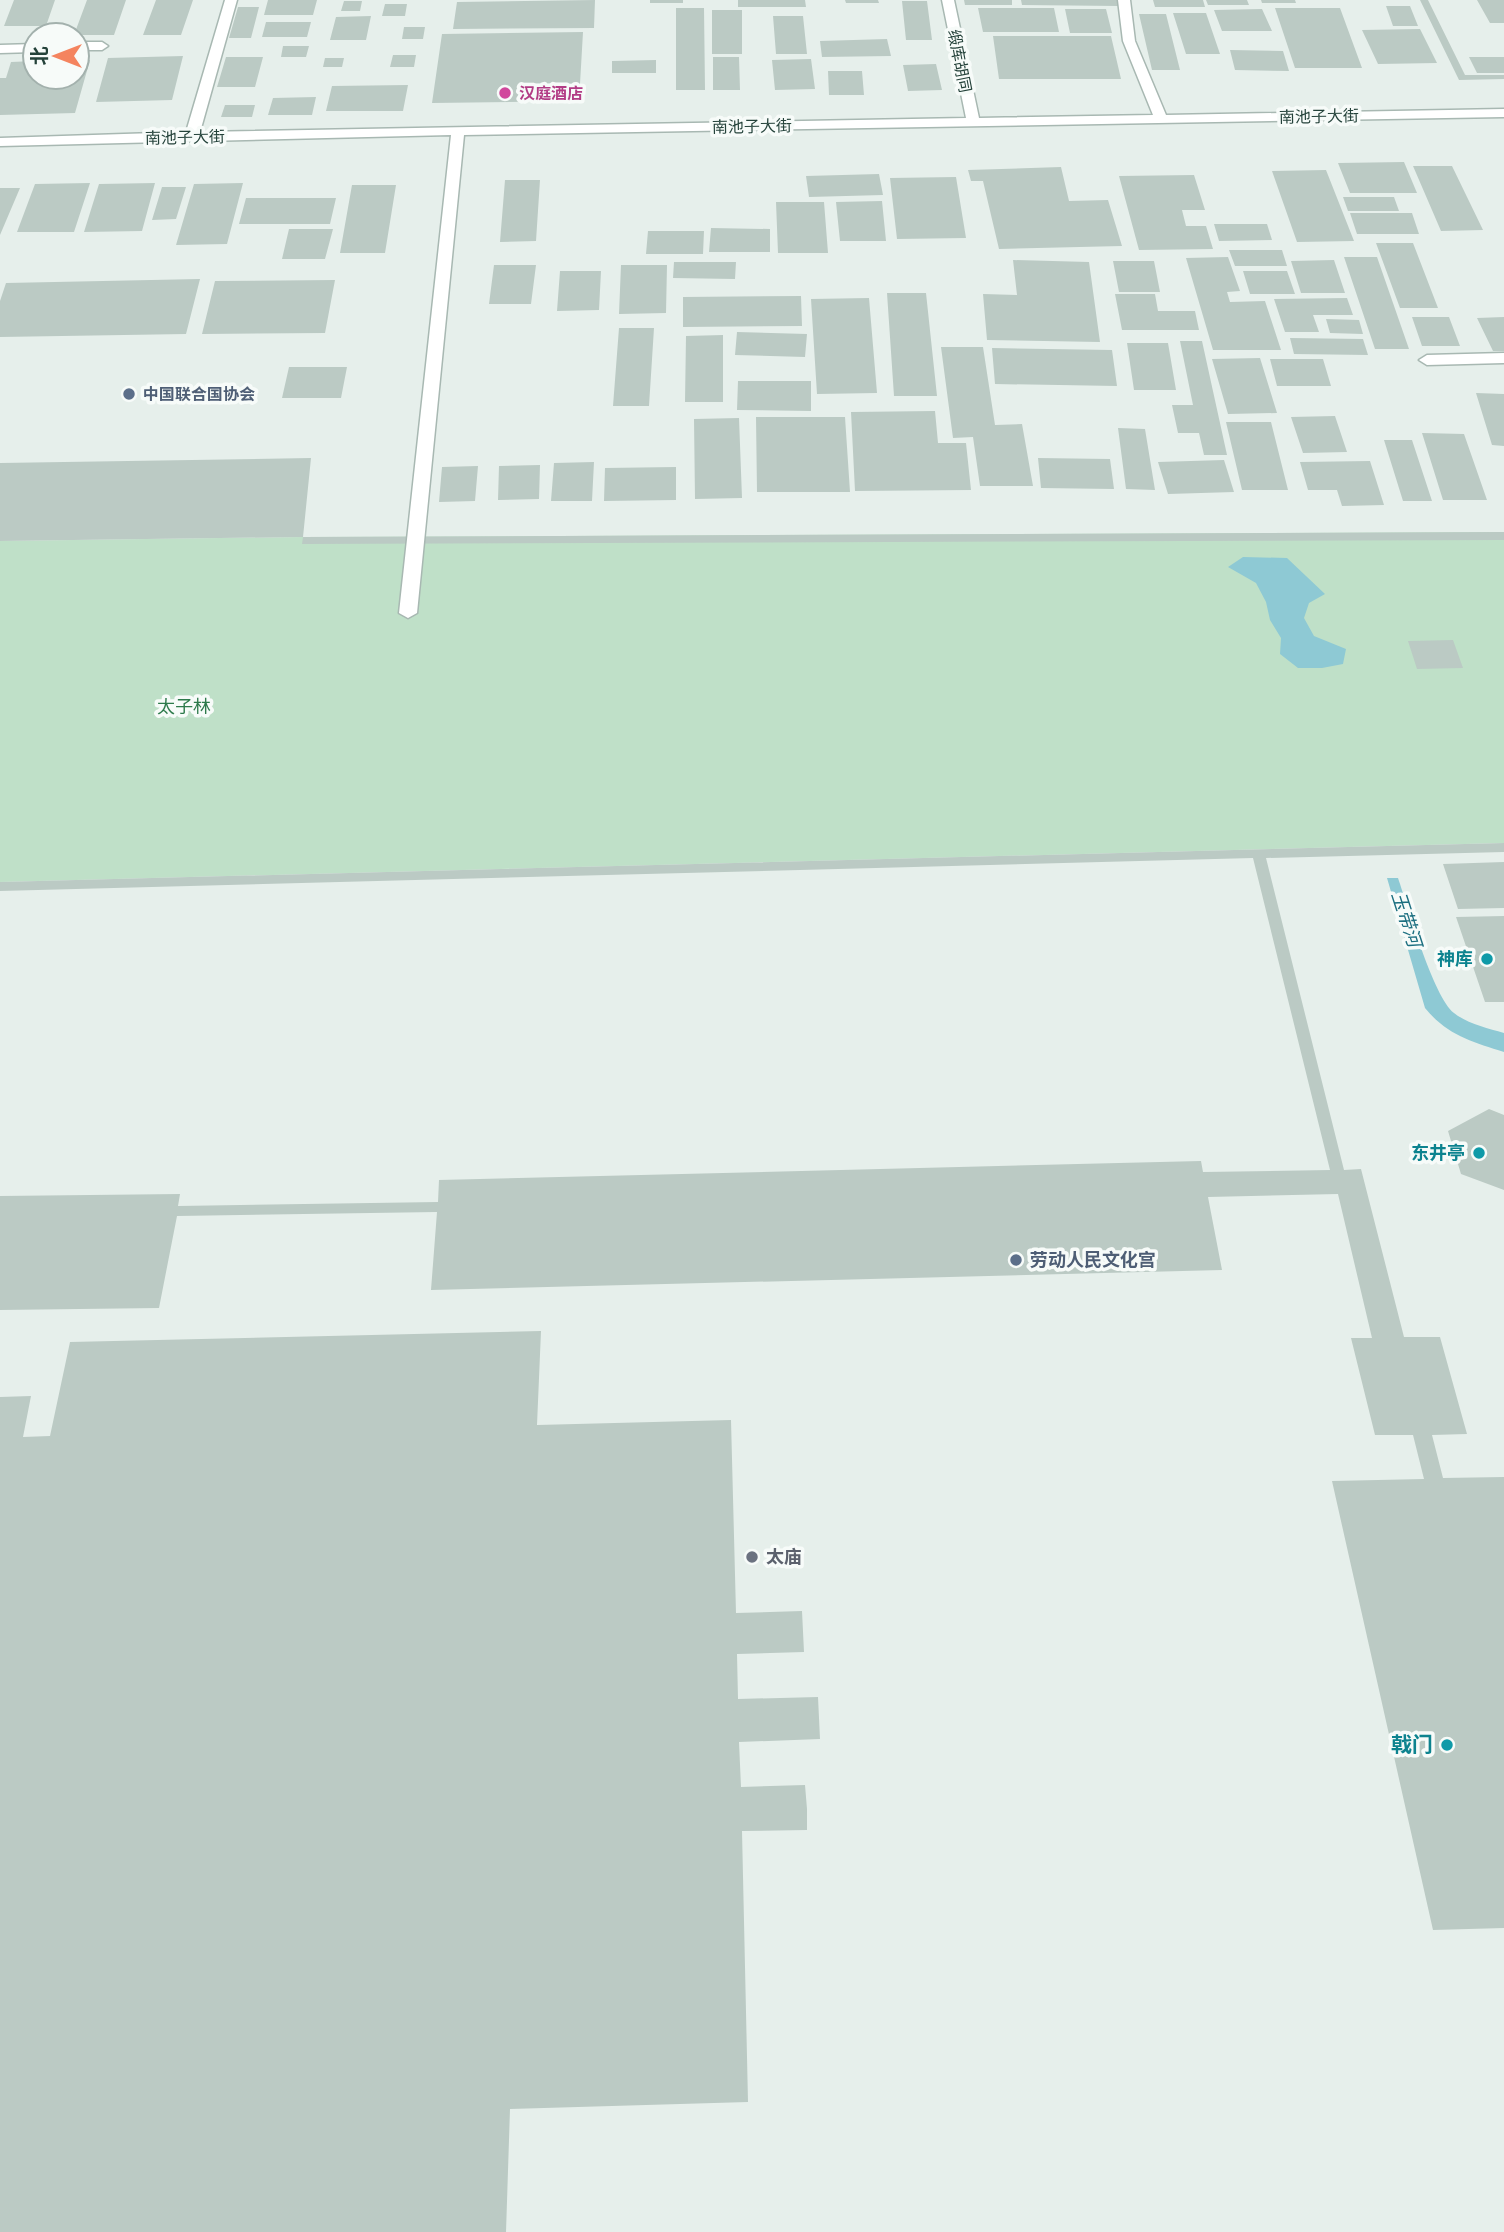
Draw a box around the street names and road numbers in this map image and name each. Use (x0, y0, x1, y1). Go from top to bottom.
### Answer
street label: 缎库胡同 (942, 28, 974, 95)
street label: 南池子大街 (1279, 107, 1359, 129)
street label: 南池子大街 (712, 117, 792, 139)
street label: 南池子大街 (145, 128, 225, 150)

